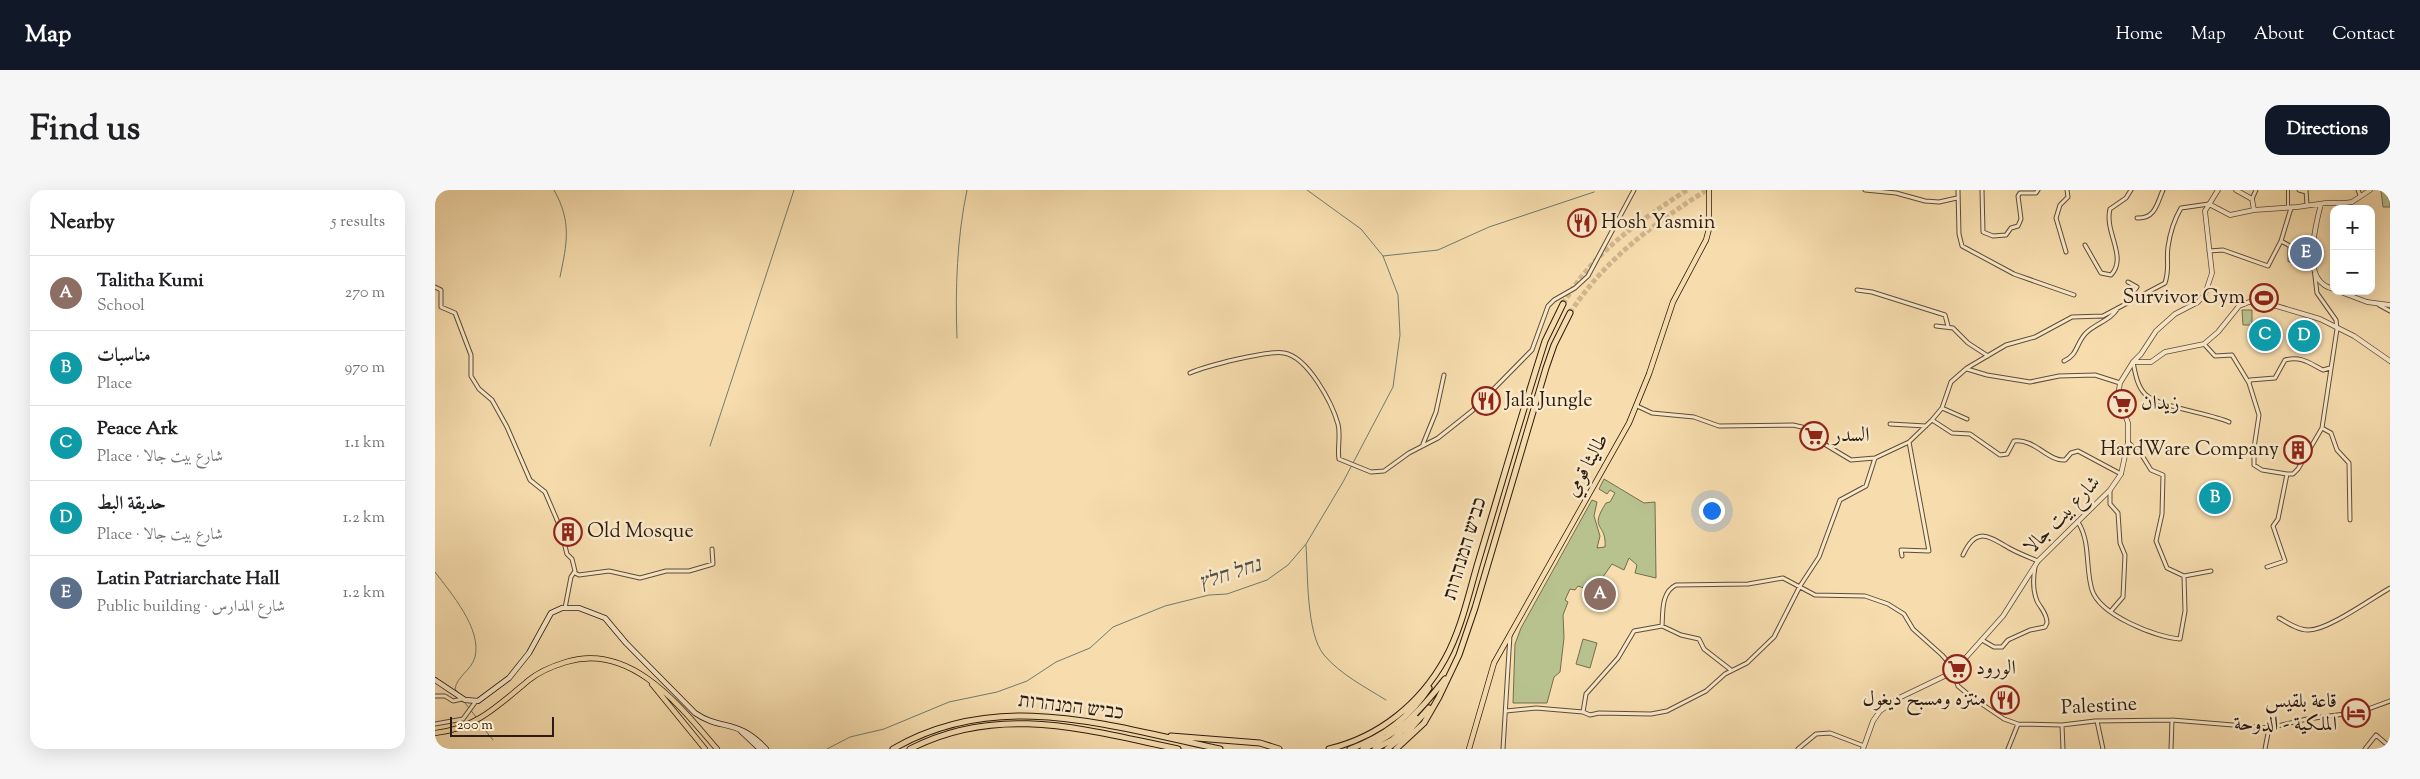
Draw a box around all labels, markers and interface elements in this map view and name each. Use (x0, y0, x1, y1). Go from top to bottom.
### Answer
text: Map (25, 18, 71, 52)
text: Home (2116, 22, 2163, 48)
text: Map (2191, 22, 2226, 48)
text: About (2254, 22, 2304, 48)
text: Contact (2332, 22, 2395, 48)
text: Find us (30, 105, 140, 156)
button: Directions (2265, 105, 2390, 155)
map controls (2330, 205, 2375, 295)
button: + (2330, 205, 2375, 250)
text: Nearby (50, 208, 115, 238)
restaurant icon: Hosh Yasmin (1567, 208, 1597, 238)
place label: Hosh Yasmin (1601, 209, 1716, 238)
text: 5 results (331, 211, 385, 234)
pin: E (2290, 234, 2322, 272)
button: − (2330, 250, 2375, 295)
text: Talitha Kumi (97, 268, 204, 295)
text: A (60, 282, 73, 305)
text: 270 m (345, 282, 385, 305)
sports icon: Survivor Gym (2249, 283, 2279, 313)
place label: Survivor Gym (2123, 284, 2245, 313)
text: School (97, 295, 145, 318)
pin: C (2249, 316, 2281, 354)
pin: D (2288, 317, 2320, 355)
text: مناسبات (97, 343, 151, 370)
text: B (61, 357, 71, 380)
text: 970 m (344, 357, 385, 380)
text: Place (97, 373, 132, 396)
restaurant icon: Jala Jungle (1471, 386, 1501, 416)
place label: Jala Jungle (1504, 387, 1592, 416)
supermarket icon: زيدان (2107, 389, 2137, 419)
place label: زيدان (2141, 390, 2179, 419)
text: Peace Ark (97, 416, 178, 443)
supermarket icon: السدر (1799, 421, 1829, 451)
place label: السدر (1831, 422, 1870, 451)
street label: طاليثا قومي (1559, 429, 1617, 503)
text: C (60, 432, 72, 455)
text: 1.1 km (345, 432, 385, 455)
building icon: HardWare Company (2283, 435, 2313, 465)
place label: HardWare Company (2100, 436, 2279, 465)
text: Place · شارع بيت جالا (97, 446, 223, 469)
street label: شارع بيت جالا (2018, 470, 2109, 563)
pin: B (2199, 479, 2231, 517)
text: حديقة البط (97, 491, 166, 518)
street label: כביש המנהרות (1437, 494, 1495, 604)
your location (1699, 498, 1725, 524)
text: D (60, 507, 72, 530)
text: 1.2 km (343, 507, 385, 530)
building icon: Old Mosque (553, 517, 583, 547)
place label: Old Mosque (587, 518, 694, 547)
text: Place · شارع بيت جالا (97, 524, 223, 547)
water label: נחל חלץ (1195, 550, 1267, 599)
text: Latin Patriarchate Hall (97, 566, 280, 593)
pin: A (1584, 575, 1616, 613)
text: E (61, 582, 71, 605)
text: 1.2 km (343, 582, 385, 605)
text: Public building · شارع المدارس (97, 596, 285, 619)
supermarket icon: الورود (1942, 654, 1972, 684)
place label: الورود (1976, 655, 2016, 684)
restaurant icon: منتزه ومسبح ديغول (1990, 685, 2020, 715)
place label: منتزه ومسبح ديغول (1863, 686, 1986, 716)
street label: כביש המנהרות (1017, 687, 1125, 729)
place label: قاعة بلقيس الملكية - الدوحة (2234, 688, 2337, 740)
street label: Palestine (2060, 691, 2138, 723)
hotel icon: قاعة بلقيس الملكية - الدوحة (2341, 698, 2371, 728)
scale bar (450, 714, 554, 737)
text: 200 m (457, 716, 493, 736)

